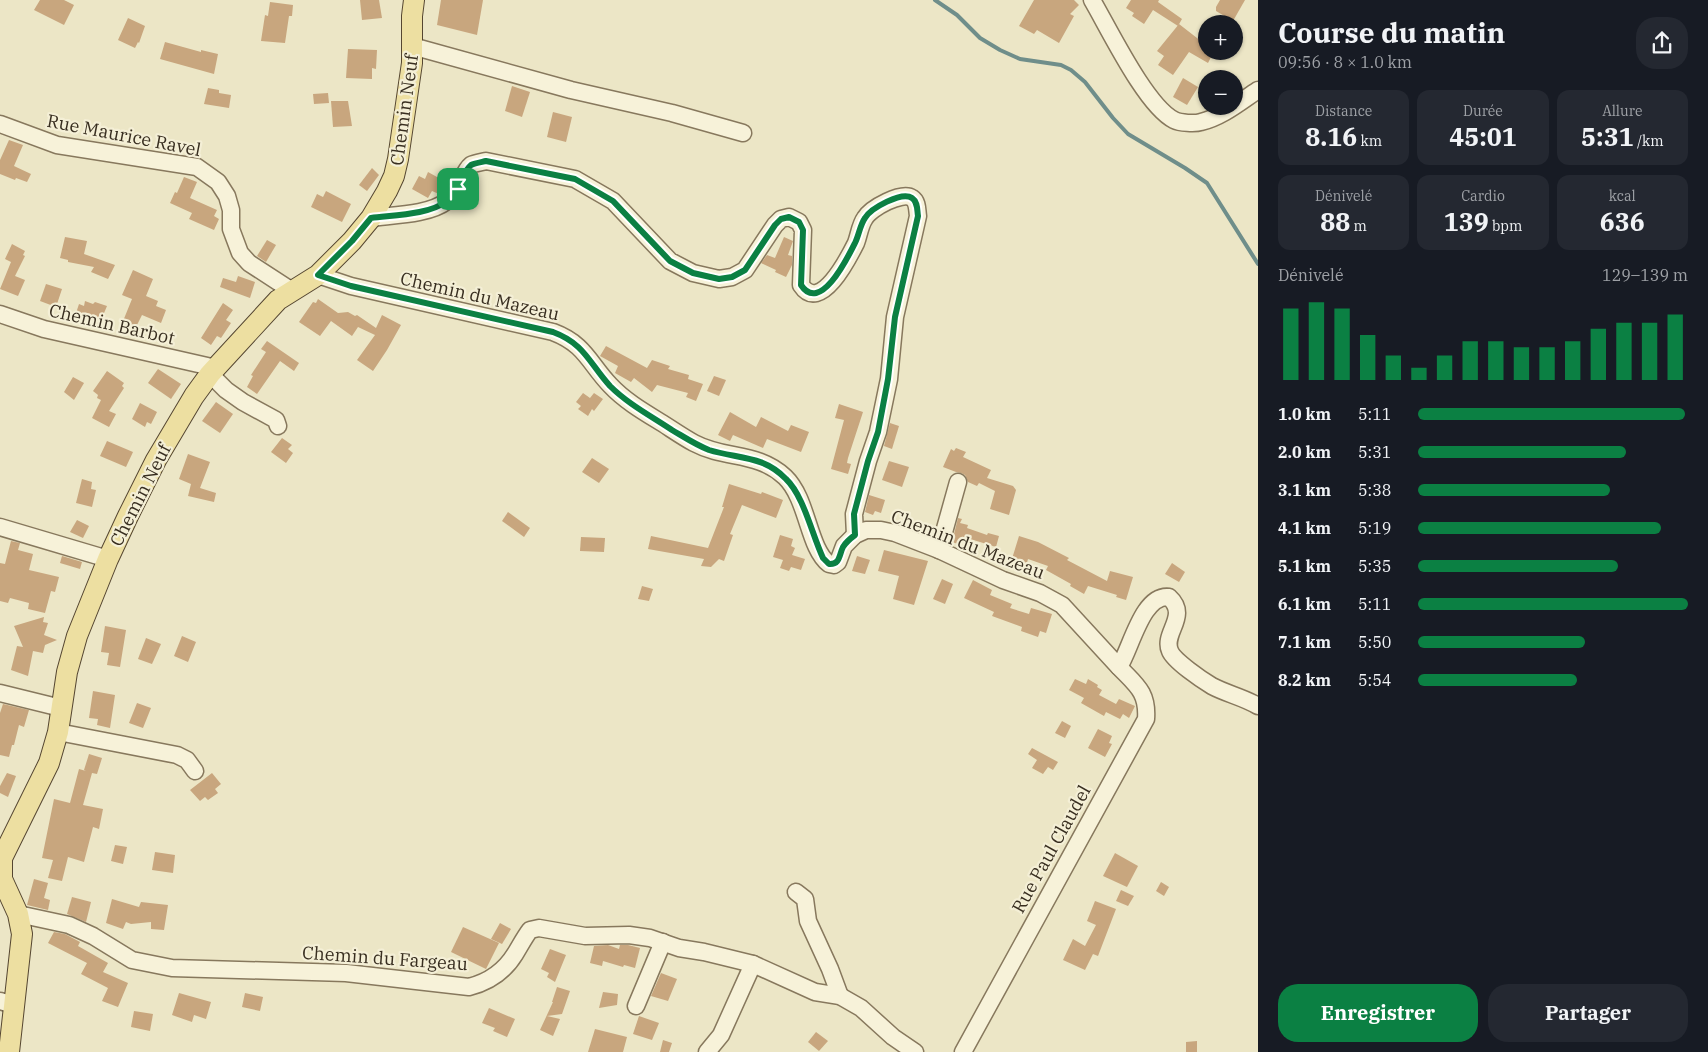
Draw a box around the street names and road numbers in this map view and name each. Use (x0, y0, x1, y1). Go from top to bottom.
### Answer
street label: Chemin Neuf (385, 51, 423, 167)
street label: Rue Maurice Ravel (45, 109, 203, 161)
street label: Chemin du Mazeau (398, 267, 562, 325)
street label: Chemin Barbot (47, 298, 177, 350)
street label: Chemin Neuf (104, 438, 176, 550)
street label: Chemin du Mazeau (888, 504, 1048, 584)
street label: Rue Paul Claudel (1006, 781, 1096, 917)
street label: Chemin du Fargeau (301, 941, 469, 975)

